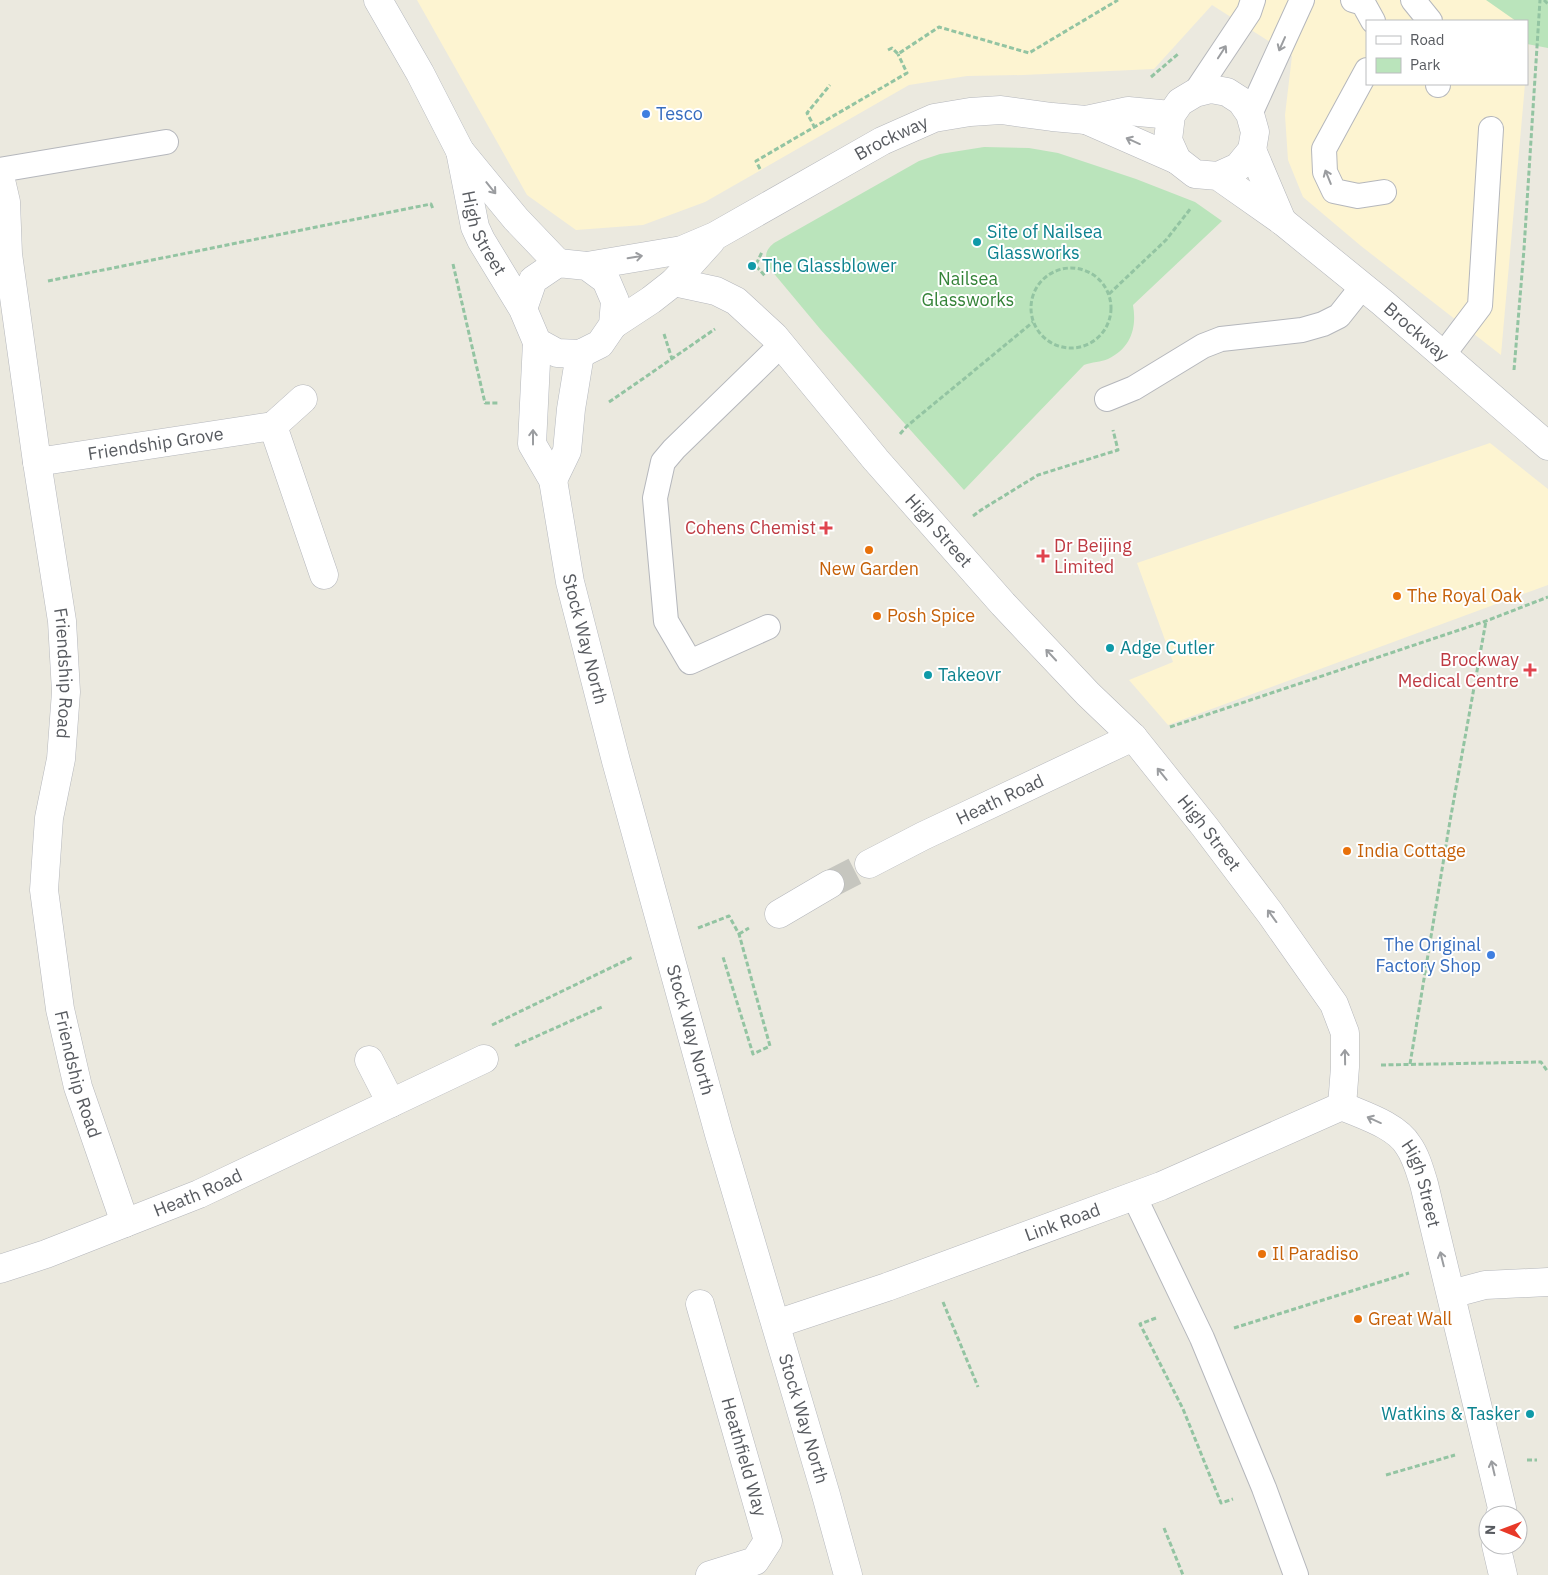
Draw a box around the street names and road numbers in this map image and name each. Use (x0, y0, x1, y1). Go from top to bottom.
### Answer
street label: Brockway (850, 110, 932, 165)
street label: High Street (457, 189, 512, 280)
street label: Brockway (1379, 297, 1454, 366)
street label: Friendship Grove (86, 422, 225, 465)
street label: High Street (900, 489, 977, 572)
street label: Stock Way North (558, 572, 613, 707)
street label: Friendship Road (49, 606, 78, 739)
street label: Heath Road (952, 769, 1047, 830)
street label: High Street (1173, 790, 1246, 876)
street label: Stock Way North (662, 962, 720, 1098)
street label: Friendship Road (50, 1008, 107, 1141)
street label: High Street (1397, 1135, 1446, 1230)
street label: Heath Road (150, 1163, 246, 1222)
street label: Link Road (1021, 1197, 1103, 1246)
street label: Stock Way North (774, 1351, 834, 1486)
street label: Heathfield Way (716, 1394, 772, 1519)

